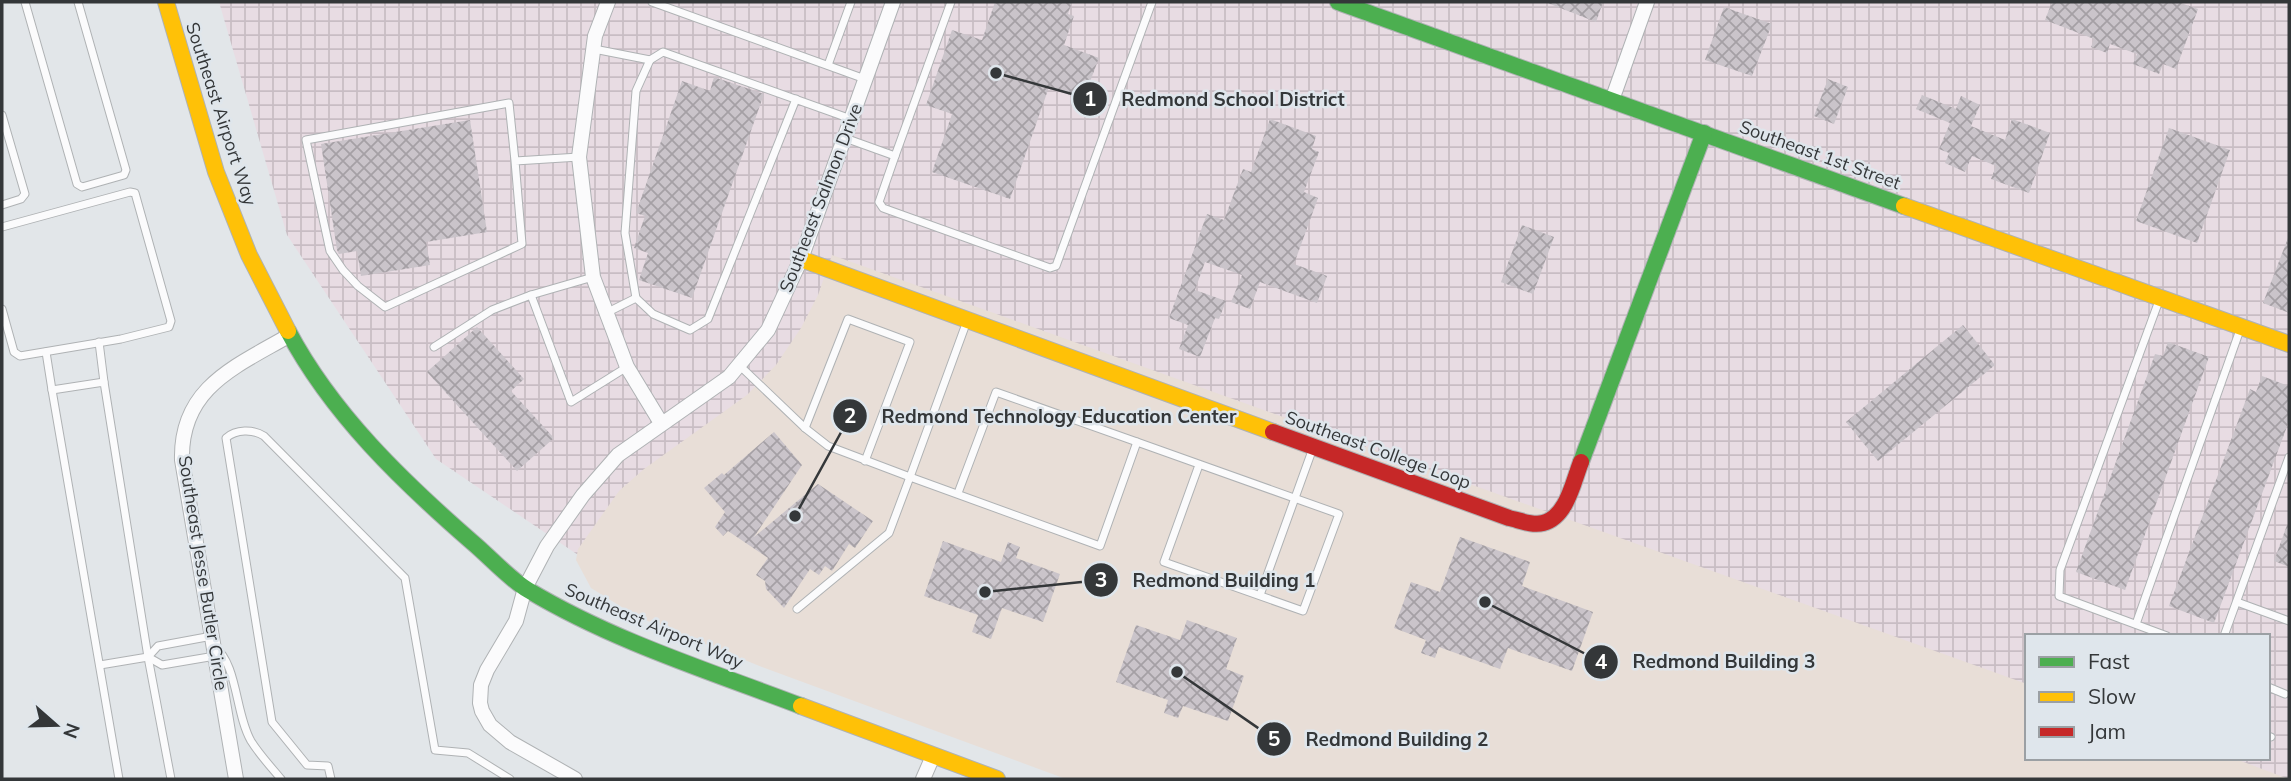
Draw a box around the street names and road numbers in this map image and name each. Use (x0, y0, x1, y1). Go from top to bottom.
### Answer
street label: Southeast Airport Way (181, 19, 262, 209)
street label: Southeast Salmon Drive (774, 100, 867, 295)
street label: Southeast 1st Street (1737, 115, 1904, 194)
street label: Southeast College Loop (1282, 405, 1474, 494)
street label: Southeast Jesse Butler Circle (174, 454, 233, 692)
street label: Southeast Airport Way (562, 578, 747, 674)

